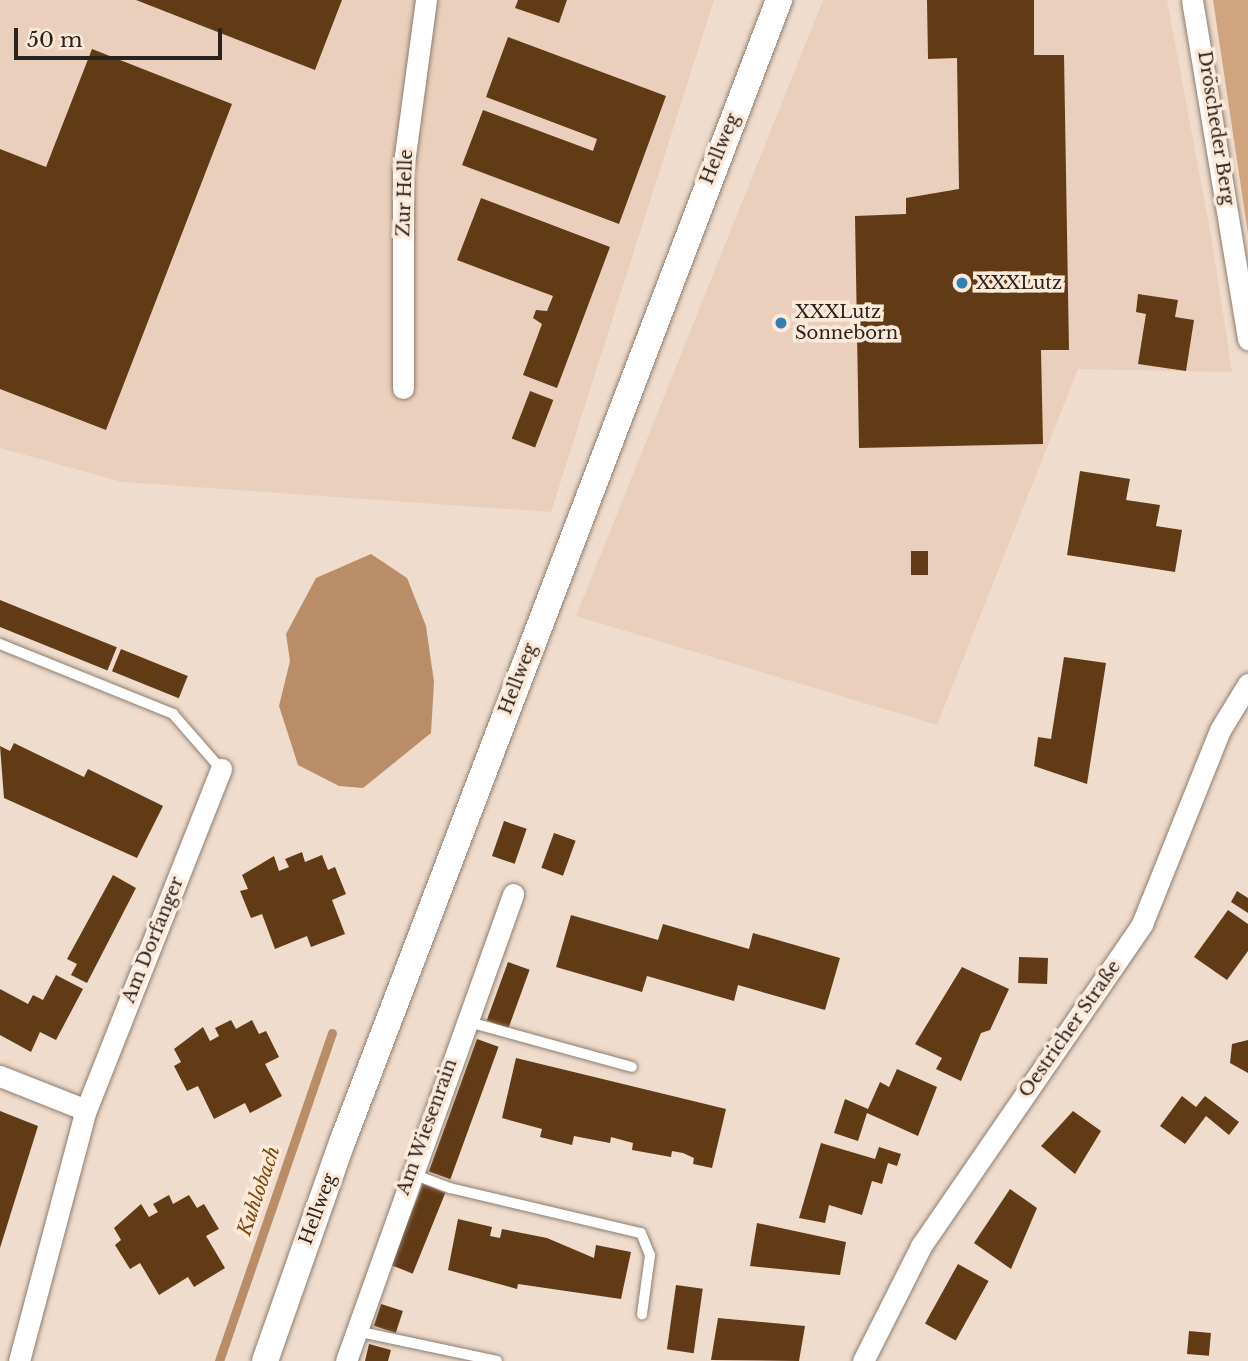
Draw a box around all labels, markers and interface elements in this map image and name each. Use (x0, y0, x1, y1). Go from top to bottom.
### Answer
scale bar (18, 14, 226, 58)
text: 50 m (27, 27, 82, 53)
street label: Dröscheder Berg (1193, 49, 1239, 207)
street label: Hellweg (696, 111, 744, 187)
street label: Zur Helle (393, 149, 417, 237)
place label: XXXLutz (976, 272, 1062, 294)
marker: XXXLutz (954, 275, 970, 291)
place label: XXXLutz Sonneborn (795, 302, 898, 344)
marker: XXXLutz Sonneborn (773, 315, 789, 331)
street label: Hellweg (495, 640, 541, 718)
street label: Am Dorfanger (118, 874, 188, 1006)
street label: Oestricher Straße (1015, 956, 1125, 1102)
street label: Am Wiesenrain (392, 1056, 462, 1198)
water label: Kuhlobach (233, 1143, 285, 1239)
street label: Hellweg (295, 1170, 341, 1248)

